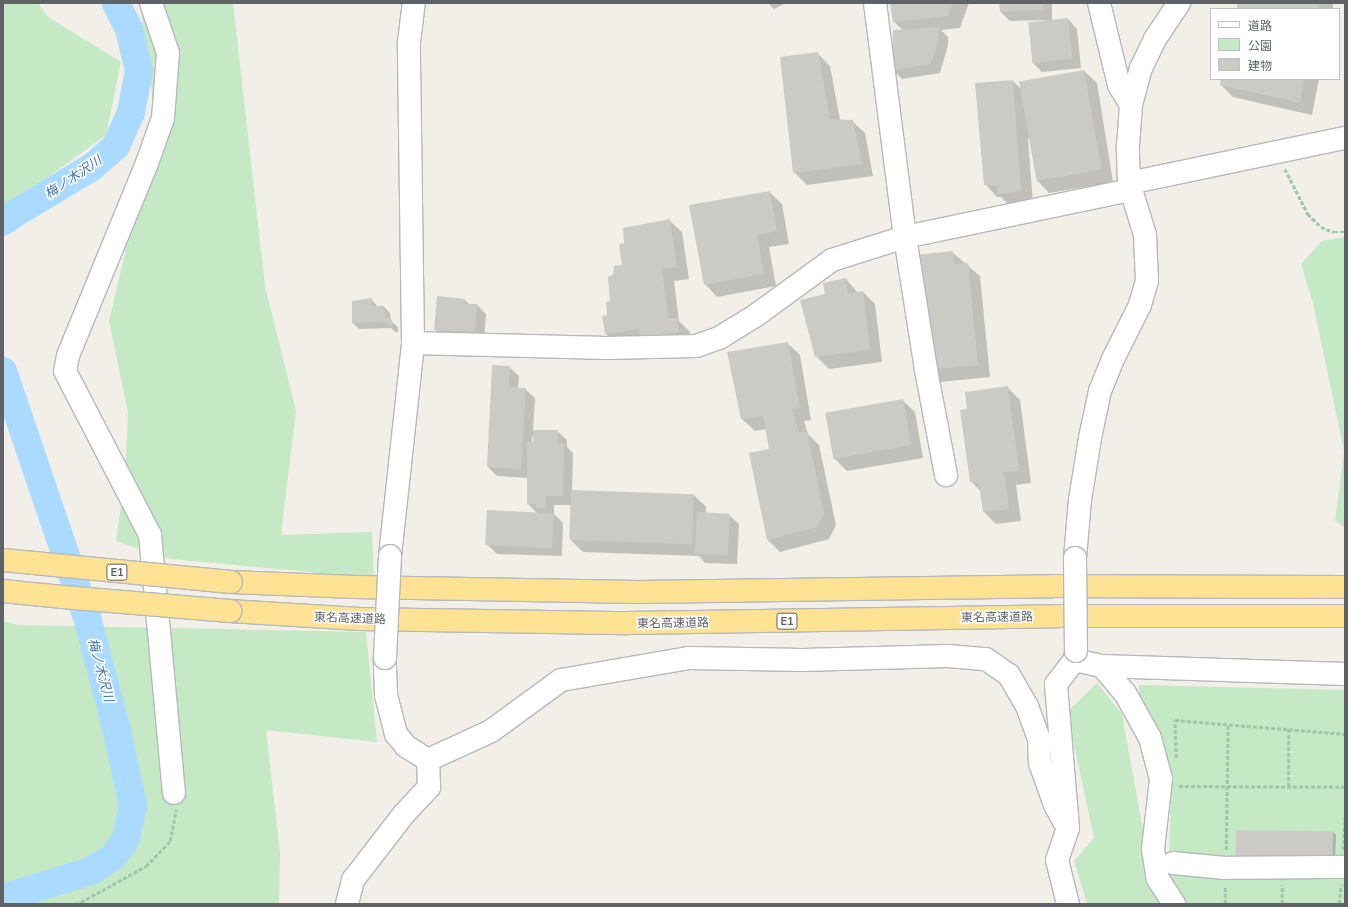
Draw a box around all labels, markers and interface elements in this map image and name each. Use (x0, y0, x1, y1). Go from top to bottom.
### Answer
legend (1210, 8, 1340, 80)
text: 道路 (1248, 18, 1272, 33)
text: 公園 (1248, 38, 1272, 53)
text: 建物 (1248, 58, 1272, 73)
water label: 梅ノ木沢川 (42, 152, 104, 202)
road number: E1 (106, 563, 128, 581)
street label: 東名高速道路 (961, 609, 1033, 625)
street label: 東名高速道路 (314, 610, 386, 626)
road number: E1 (776, 612, 798, 630)
street label: 東名高速道路 (637, 615, 709, 631)
water label: 梅ノ木沢川 (85, 637, 117, 703)

